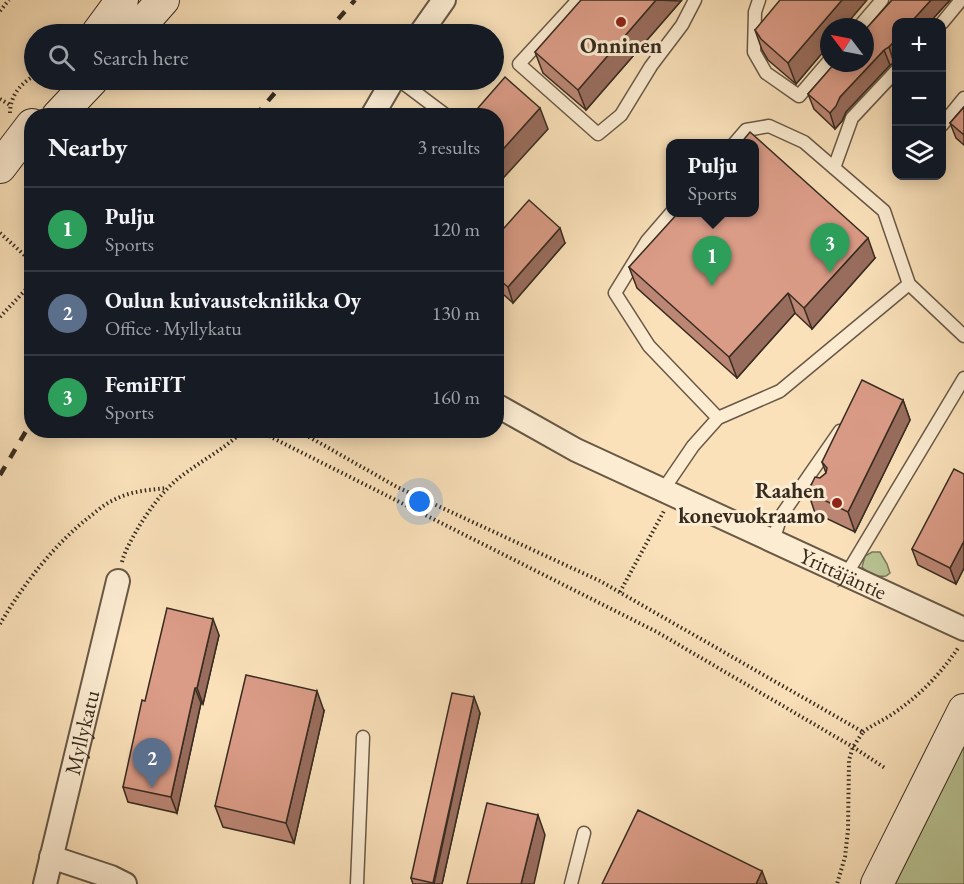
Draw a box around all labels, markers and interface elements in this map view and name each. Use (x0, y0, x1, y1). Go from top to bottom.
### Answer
marker: Onninen (614, 15, 628, 29)
north arrow (820, 18, 874, 72)
map controls (892, 18, 946, 180)
button: + (892, 18, 946, 72)
search box (24, 24, 504, 90)
place label: Onninen (580, 31, 663, 60)
icon: search (45, 41, 78, 74)
text: Search here (93, 43, 188, 72)
button: − (892, 72, 946, 126)
button: layers (892, 126, 946, 180)
text: Nearby (48, 130, 128, 164)
text: 3 results (417, 134, 480, 160)
popup (666, 139, 759, 217)
text: Pulju (688, 151, 737, 180)
text: Sports (688, 180, 737, 206)
text: Pulju (105, 202, 155, 231)
text: 1 (62, 216, 73, 242)
text: 120 m (432, 216, 480, 242)
pin: 3 (810, 224, 850, 273)
text: Sports (105, 231, 154, 257)
pin: 1 (692, 236, 732, 286)
text: Oulun kuivaustekniikka Oy (105, 286, 361, 315)
text: 2 (62, 300, 73, 326)
text: 130 m (432, 300, 480, 326)
text: Office · Myllykatu (105, 315, 242, 341)
text: FemiFIT (105, 370, 185, 399)
text: 3 (62, 384, 73, 410)
text: 160 m (432, 384, 480, 410)
text: Sports (105, 399, 154, 425)
place label: Raahen konevuokraamo (678, 476, 826, 530)
your location (405, 487, 434, 516)
marker: Raahen konevuokraamo (830, 496, 844, 510)
street label: Yrittäjäntie (795, 541, 892, 606)
street label: Myllykatu (57, 687, 106, 778)
pin: 2 (132, 738, 172, 788)

